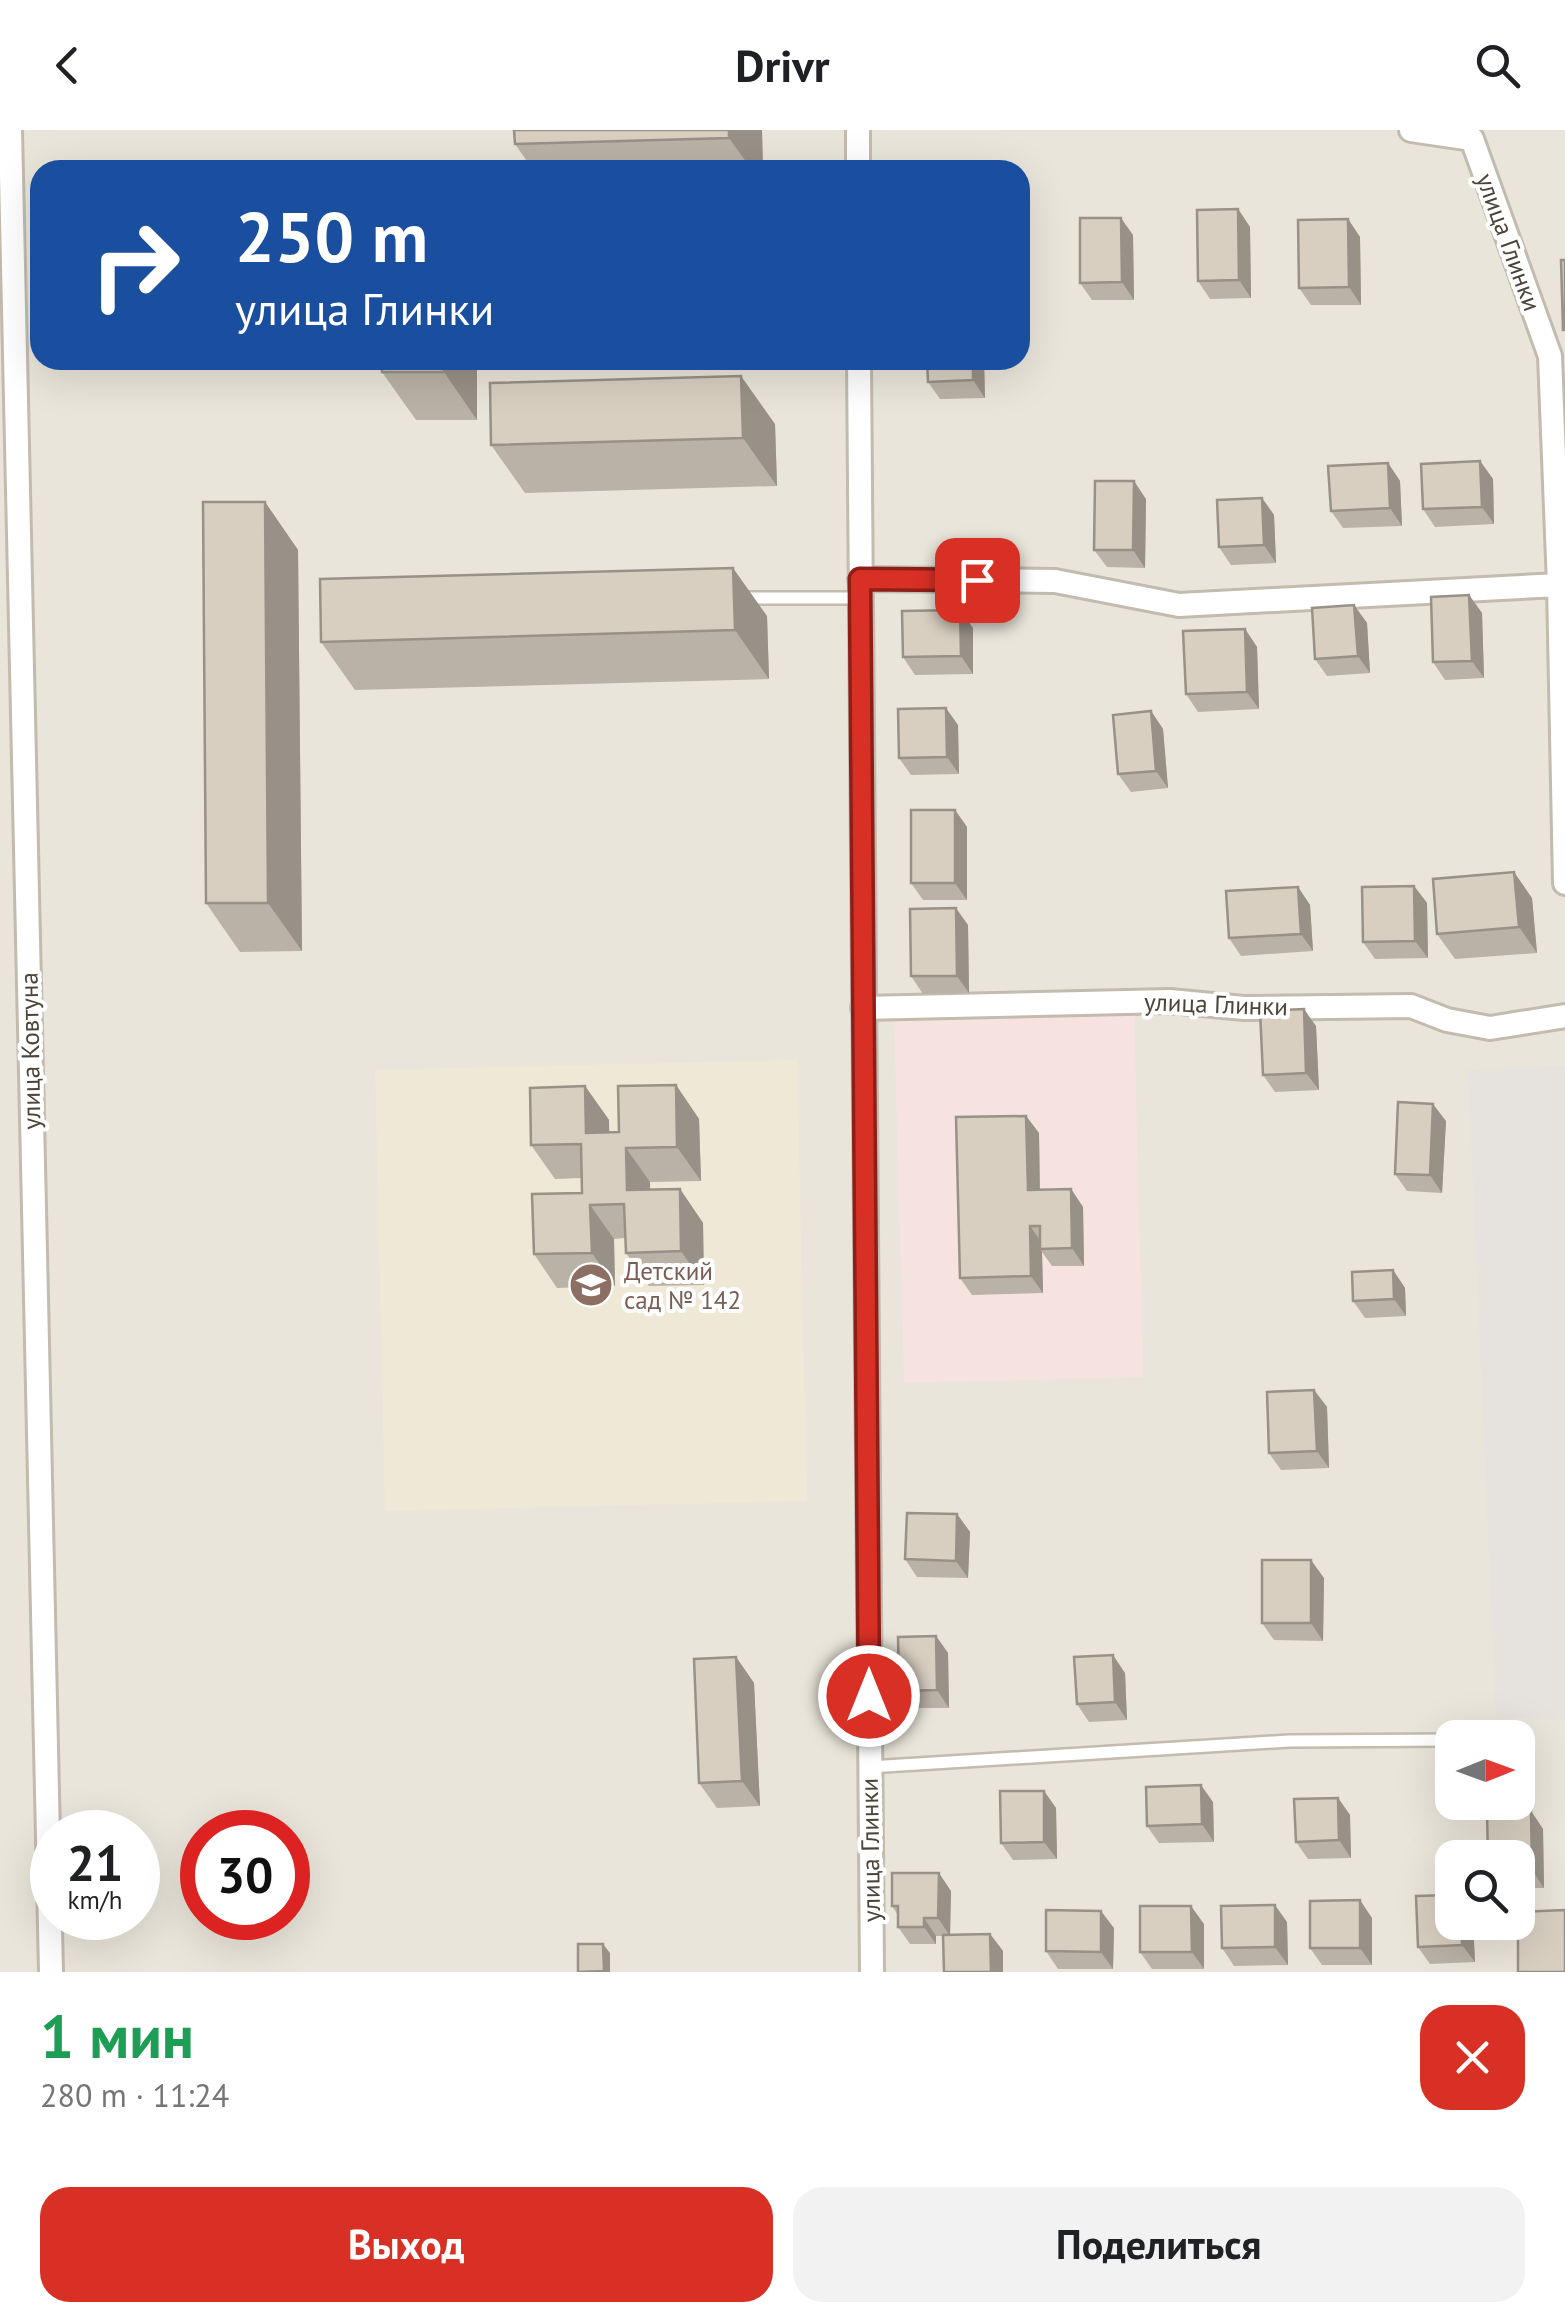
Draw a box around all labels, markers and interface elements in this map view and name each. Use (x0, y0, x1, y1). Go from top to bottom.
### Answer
text: Drivr (735, 36, 830, 94)
icon: back (40, 38, 95, 93)
icon: search (1470, 38, 1525, 93)
street label: улица Глинки (1469, 169, 1549, 315)
text: 250 m (235, 191, 428, 281)
icon: right (70, 200, 200, 330)
text: улица Глинки (235, 279, 494, 337)
pin (935, 538, 1020, 623)
icon: arrive (950, 553, 1005, 608)
street label: улица Ковтуна (13, 972, 47, 1130)
street label: улица Глинки (1143, 985, 1289, 1023)
place label: Детский сад № 142 (624, 1255, 741, 1316)
school or university icon: Детский сад № 142 (568, 1262, 614, 1308)
position arrow (817, 1644, 921, 1748)
north arrow (1435, 1720, 1535, 1820)
map controls (1435, 1720, 1535, 1940)
street label: улица Глинки (853, 1778, 887, 1922)
speed limit sign: 30 (180, 1810, 310, 1940)
text: 21 (67, 1830, 123, 1895)
button: search (1435, 1840, 1535, 1940)
text: km/h (68, 1884, 122, 1916)
text: 1 мин (40, 1997, 194, 2075)
button: close (1420, 2005, 1525, 2110)
text: 280 m · 11:24 (40, 2074, 229, 2116)
button: Выход (40, 2187, 773, 2302)
button: Поделиться (793, 2187, 1525, 2302)

